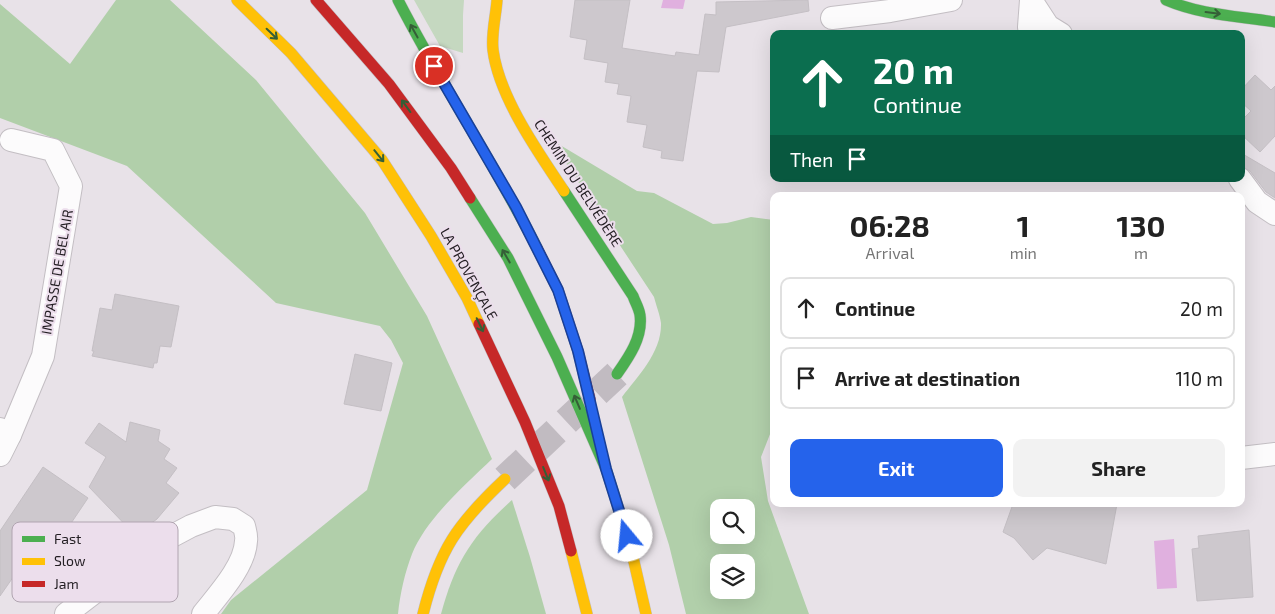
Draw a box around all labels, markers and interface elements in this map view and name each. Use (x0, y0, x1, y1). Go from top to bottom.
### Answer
one-way arrow (1204, 8, 1220, 18)
one-way arrow (408, 25, 418, 39)
one-way arrow (265, 28, 278, 40)
pin (413, 45, 455, 87)
text: 20 m (873, 49, 954, 91)
icon: ahead (790, 50, 855, 115)
icon: arrive (420, 52, 448, 80)
text: Continue (873, 91, 962, 117)
one-way arrow (401, 99, 411, 113)
street label: CHEMIN DU BELVÉDÈRE (531, 116, 626, 250)
icon: arrive (843, 145, 871, 173)
text: Then (790, 148, 833, 171)
one-way arrow (373, 149, 384, 162)
text: 06:28 (850, 207, 930, 243)
text: 1 (1017, 207, 1030, 243)
text: 130 (1116, 207, 1165, 243)
street label: IMPASSE DE BEL AIR (37, 208, 76, 336)
street label: LA PROVENÇALE (436, 225, 502, 323)
text: Arrival (865, 243, 914, 262)
text: min (1010, 243, 1037, 262)
text: m (1134, 243, 1148, 262)
one-way arrow (501, 249, 511, 263)
icon: ahead (792, 294, 820, 322)
text: Continue (835, 297, 915, 320)
text: 20 m (1180, 297, 1223, 320)
one-way arrow (476, 317, 485, 332)
icon: arrive (792, 364, 820, 392)
text: Arrive at destination (835, 367, 1020, 390)
text: 110 m (1176, 367, 1223, 390)
one-way arrow (571, 395, 581, 410)
button: Exit (790, 439, 1003, 497)
button: Share (1013, 439, 1225, 497)
one-way arrow (542, 466, 551, 481)
map controls (710, 499, 755, 599)
button: search (710, 499, 755, 544)
position arrow (600, 509, 652, 561)
legend (12, 522, 178, 602)
text: Fast (54, 530, 81, 547)
text: Slow (54, 552, 86, 569)
button: layers (710, 554, 755, 599)
text: Jam (54, 575, 79, 592)

